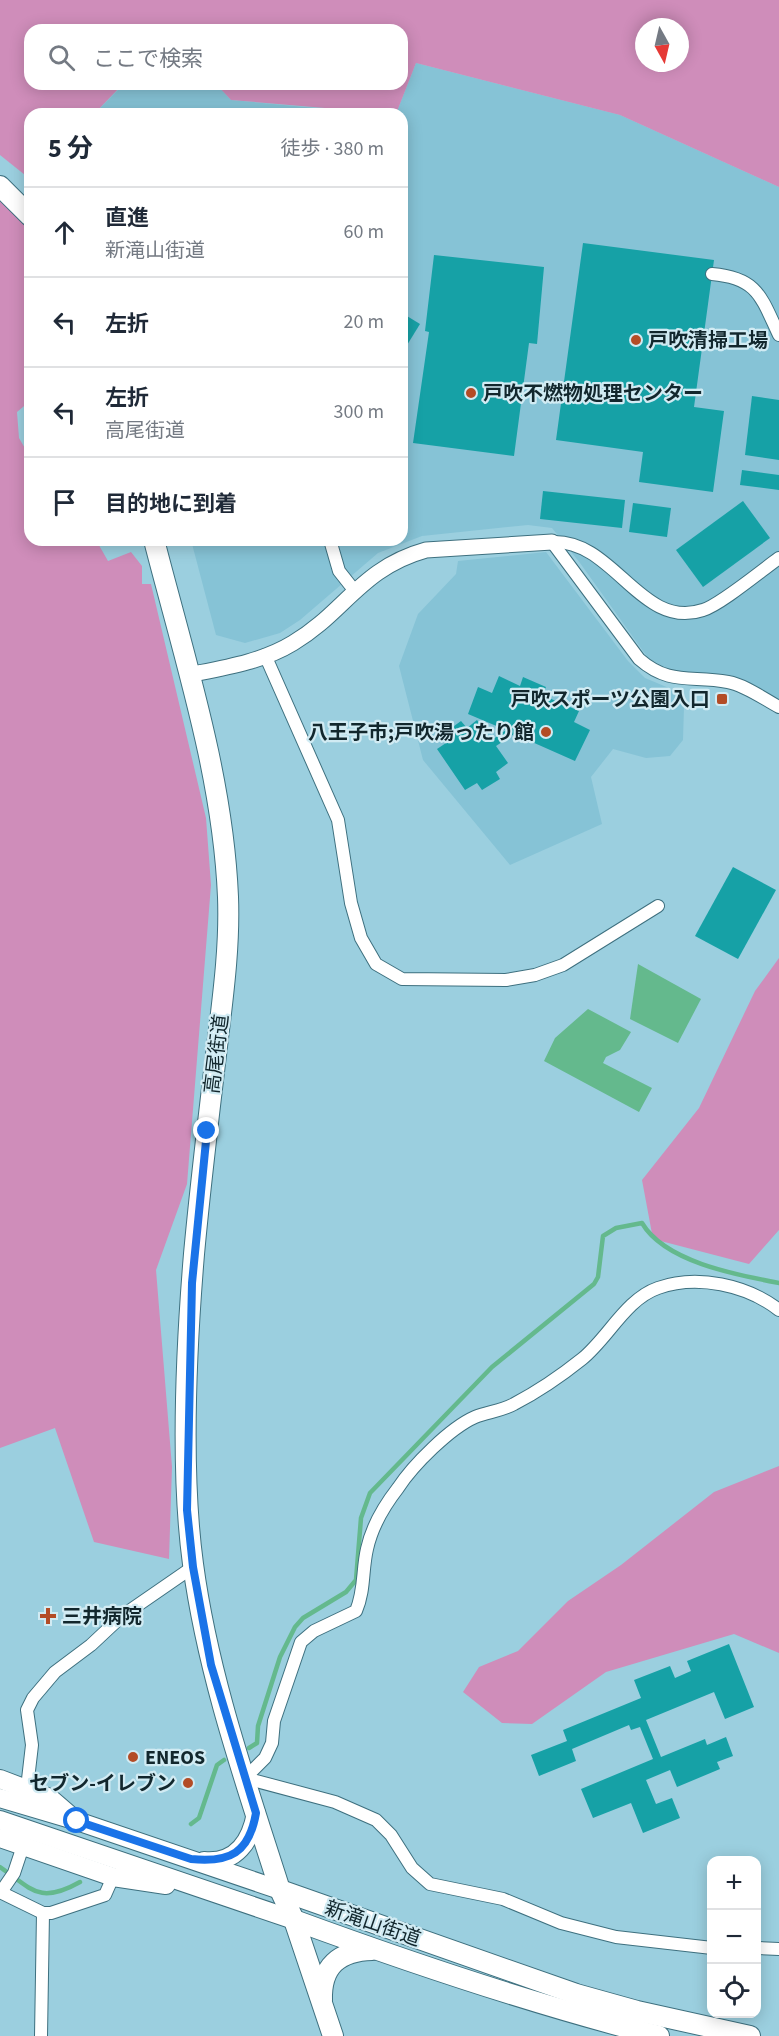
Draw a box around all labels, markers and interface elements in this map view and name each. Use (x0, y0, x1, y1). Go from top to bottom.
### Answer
north arrow (635, 18, 689, 72)
search box (24, 24, 408, 90)
icon: search (45, 41, 78, 74)
text: ここで検索 (93, 43, 203, 75)
text: 5 分 (48, 130, 93, 167)
text: 徒歩 · 380 m (281, 135, 384, 163)
text: 直進 (105, 202, 149, 234)
icon: ahead (48, 216, 81, 249)
text: 60 m (344, 218, 384, 246)
text: 新滝山街道 (105, 237, 205, 265)
icon: left (48, 306, 81, 339)
text: 左折 (105, 308, 149, 340)
text: 20 m (344, 308, 384, 336)
place label: 戸吹清掃工場 (648, 327, 768, 355)
marker: 戸吹清掃工場 (629, 333, 643, 347)
place label: 戸吹不燃物処理センター (483, 380, 703, 408)
text: 左折 (105, 382, 149, 414)
marker: 戸吹不燃物処理センター (464, 386, 478, 400)
icon: left (48, 396, 81, 429)
text: 300 m (334, 398, 384, 426)
text: 高尾街道 (105, 417, 185, 445)
icon: arrive (48, 486, 81, 519)
text: 目的地に到着 (105, 488, 237, 520)
place label: 戸吹スポーツ公園入口 (510, 686, 710, 714)
marker: 戸吹スポーツ公園入口 (715, 692, 729, 706)
place label: 八王子市;戸吹湯ったり館 (308, 719, 534, 747)
marker: 八王子市;戸吹湯ったり館 (539, 725, 553, 739)
street label: 高尾街道 (198, 1013, 236, 1096)
route end (193, 1117, 219, 1143)
place label: 三井病院 (62, 1603, 142, 1631)
marker: 三井病院 (39, 1607, 57, 1625)
place label: ENEOS (145, 1744, 205, 1772)
marker: ENEOS (126, 1750, 140, 1764)
place label: セブン-イレブン (29, 1770, 176, 1798)
marker: セブン-イレブン (181, 1776, 195, 1790)
route start (63, 1807, 89, 1833)
map controls (707, 1856, 761, 2018)
button: + (707, 1856, 761, 1910)
street label: 新滝山街道 (321, 1894, 425, 1953)
button: − (707, 1910, 761, 1964)
button: locate (707, 1964, 761, 2018)

